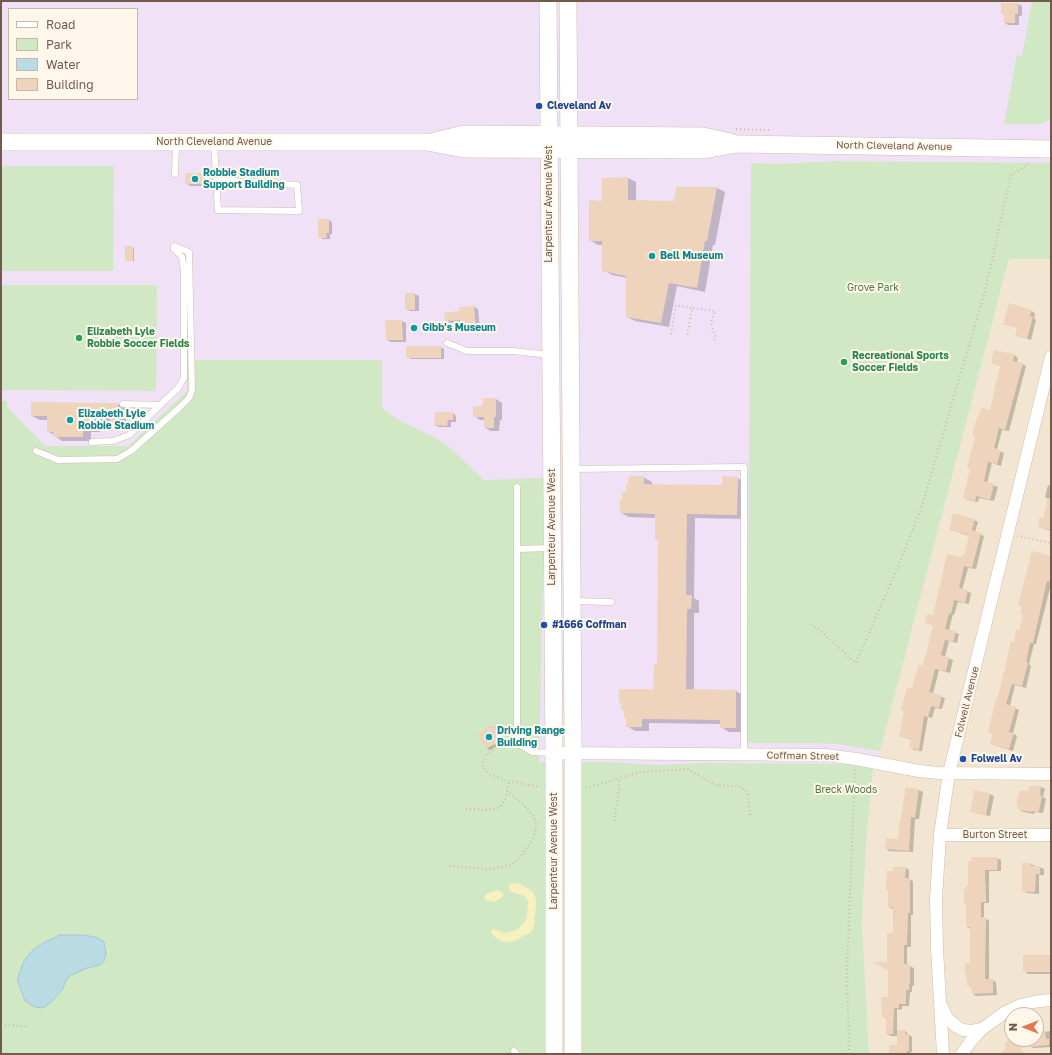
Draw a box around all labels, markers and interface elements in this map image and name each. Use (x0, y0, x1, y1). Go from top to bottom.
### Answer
legend (8, 8, 138, 100)
text: Road (46, 17, 75, 32)
text: Park (46, 37, 72, 52)
text: Water (46, 57, 80, 72)
text: Building (46, 77, 94, 92)
place label: Cleveland Av (547, 100, 611, 112)
marker: Cleveland Av (534, 101, 544, 111)
street label: North Cleveland Avenue (156, 136, 272, 148)
street label: North Cleveland Avenue (836, 139, 952, 153)
street label: Larpenteur Avenue West (543, 145, 555, 263)
place label: Robbie Stadium Support Building (203, 167, 285, 190)
marker: Robbie Stadium Support Building (190, 174, 200, 184)
place label: Bell Museum (660, 250, 723, 262)
marker: Bell Museum (647, 251, 657, 261)
park label: Grove Park (847, 282, 899, 294)
place label: Gibb's Museum (422, 322, 496, 334)
marker: Gibb's Museum (409, 323, 419, 333)
place label: Elizabeth Lyle Robbie Soccer Fields (87, 326, 189, 350)
marker: Elizabeth Lyle Robbie Soccer Fields (74, 333, 84, 343)
place label: Recreational Sports Soccer Fields (852, 350, 949, 374)
marker: Recreational Sports Soccer Fields (839, 357, 849, 367)
place label: Elizabeth Lyle Robbie Stadium (78, 408, 154, 432)
marker: Elizabeth Lyle Robbie Stadium (65, 415, 75, 425)
street label: Larpenteur Avenue West (546, 468, 558, 586)
place label: #1666 Coffman (552, 619, 627, 631)
marker: #1666 Coffman (539, 620, 549, 630)
street label: Folwell Avenue (952, 665, 982, 739)
place label: Driving Range Building (497, 725, 565, 748)
marker: Driving Range Building (484, 732, 494, 742)
street label: Coffman Street (766, 749, 840, 763)
place label: Folwell Av (971, 753, 1022, 765)
marker: Folwell Av (958, 754, 968, 764)
park label: Breck Woods (815, 784, 877, 796)
street label: Larpenteur Avenue West (548, 792, 560, 910)
street label: Burton Street (962, 829, 1028, 841)
north arrow (1004, 1007, 1044, 1047)
text: N (1006, 1023, 1019, 1031)

